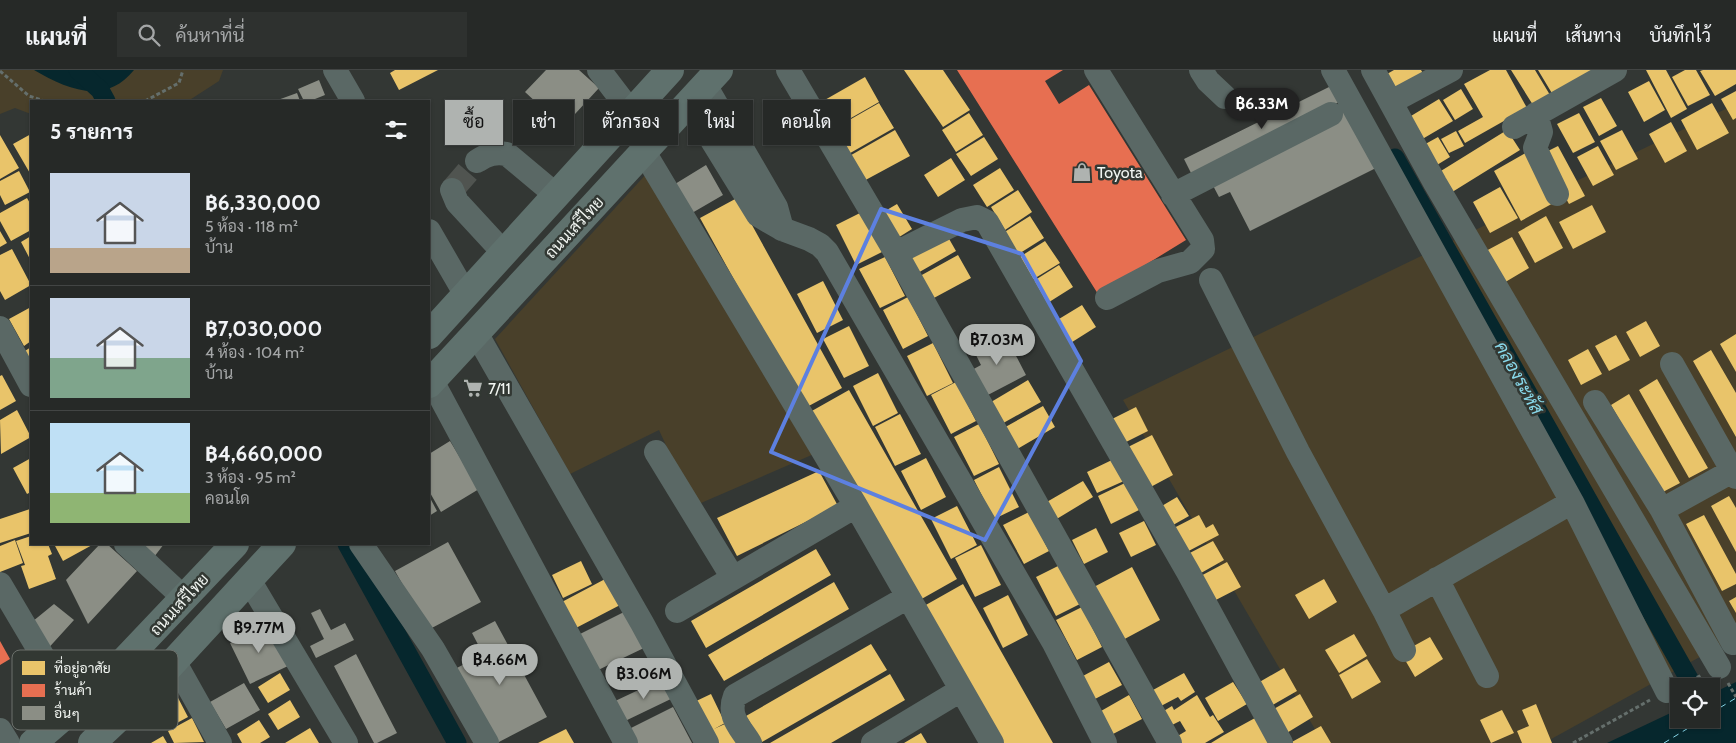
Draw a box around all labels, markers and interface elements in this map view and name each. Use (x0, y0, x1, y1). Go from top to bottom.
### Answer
search box (117, 12, 467, 57)
icon: search (135, 21, 163, 49)
text: แผนที่ (25, 22, 87, 51)
text: ค้นหาที่นี่ (175, 24, 245, 47)
text: แผนที่ (1492, 25, 1537, 47)
text: เส้นทาง (1565, 25, 1621, 47)
text: บันทึกไว้ (1649, 25, 1711, 47)
pin: ฿6.33M (1221, 88, 1303, 130)
text: ฿6.33M (1236, 94, 1288, 113)
chip: ซื้อ (445, 100, 503, 145)
chip: เช่า (513, 100, 574, 145)
chip: ตัวกรอง (584, 100, 678, 145)
chip: ใหม่ (688, 100, 753, 145)
chip: คอนโด (763, 100, 850, 145)
icon: filters (382, 116, 410, 144)
text: 5 รายการ (50, 119, 133, 144)
shop icon: Toyota (1071, 161, 1093, 183)
place label: Toyota (1097, 163, 1143, 182)
text: ฿6,330,000 (205, 190, 321, 215)
street label: ถนนเสรีไทย (540, 191, 608, 262)
icon: home (90, 193, 150, 253)
text: 5 ห้อง · 118 m² (205, 217, 298, 236)
text: บ้าน (205, 238, 233, 257)
text: ฿7,030,000 (205, 316, 322, 341)
icon: home (90, 318, 150, 378)
pin: ฿7.03M (956, 324, 1038, 366)
text: ฿7.03M (970, 330, 1024, 349)
water label: คลองระหัส (1490, 338, 1548, 419)
text: 4 ห้อง · 104 m² (205, 343, 304, 362)
text: บ้าน (205, 364, 233, 383)
supermarket icon: 7/11 (462, 377, 484, 399)
place label: 7/11 (488, 379, 511, 398)
text: ฿4,660,000 (205, 441, 323, 466)
icon: home (90, 443, 150, 503)
text: 3 ห้อง · 95 m² (205, 468, 296, 487)
text: คอนโด (205, 489, 250, 508)
street label: ถนนเสรีไทย (145, 568, 213, 639)
pin: ฿9.77M (218, 612, 300, 654)
text: ฿9.77M (233, 618, 285, 637)
pin: ฿4.66M (459, 644, 541, 686)
legend (12, 650, 178, 730)
text: ฿4.66M (473, 650, 527, 669)
text: ที่อยู่อาศัย (54, 656, 111, 678)
pin: ฿3.06M (603, 658, 685, 700)
text: ฿3.06M (616, 664, 672, 683)
map controls (1670, 678, 1720, 728)
button: locate (1670, 678, 1720, 728)
text: ร้านค้า (54, 681, 92, 699)
text: อื่นๆ (54, 701, 80, 722)

